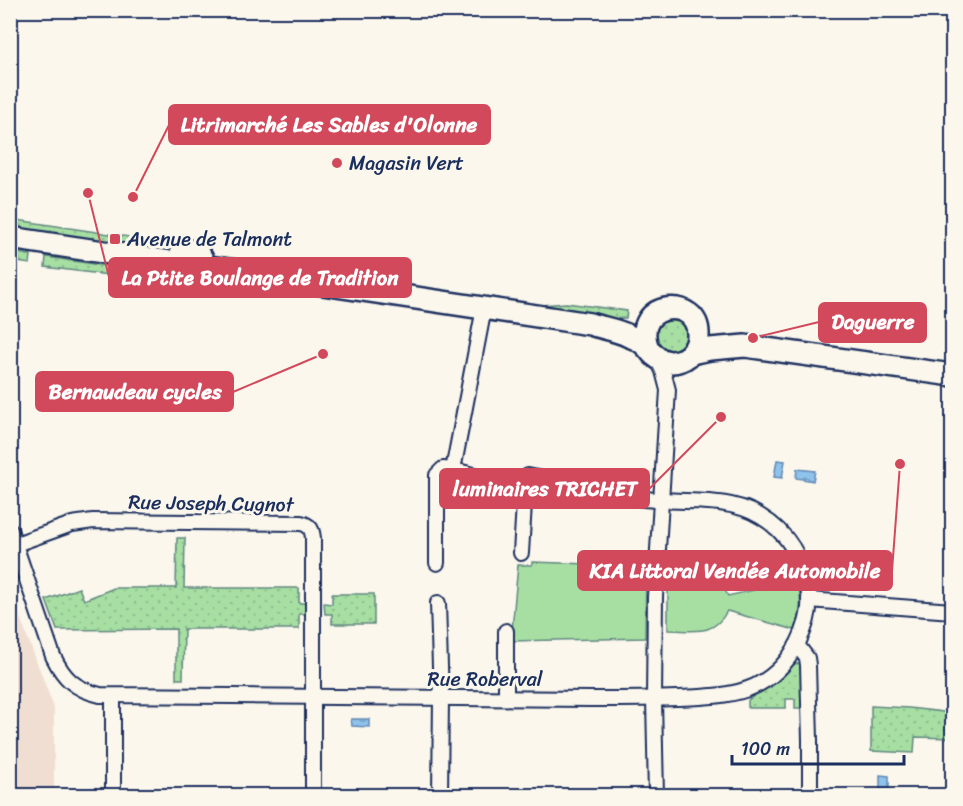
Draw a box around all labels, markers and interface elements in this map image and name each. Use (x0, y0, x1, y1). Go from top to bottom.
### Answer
callout: Litrimarché Les Sables d'Olonne (169, 105, 490, 144)
text: Litrimarché Les Sables d'Olonne (181, 106, 477, 144)
place label: Magasin Vert (349, 146, 464, 181)
marker: Magasin Vert (330, 156, 344, 170)
place label: Avenue de Talmont (126, 222, 292, 257)
marker: Avenue de Talmont (108, 232, 122, 246)
callout: La Ptite Boulange de Tradition (109, 258, 411, 297)
text: La Ptite Boulange de Tradition (122, 259, 399, 297)
callout: Daguerre (819, 303, 926, 342)
text: Daguerre (831, 303, 915, 341)
callout: Bernaudeau cycles (36, 372, 233, 411)
text: Bernaudeau cycles (48, 373, 222, 411)
callout: luminaires TRICHET (440, 469, 649, 508)
text: luminaires TRICHET (452, 470, 639, 508)
street label: Rue Joseph Cugnot (128, 485, 295, 522)
callout: KIA Littoral Vendée Automobile (578, 551, 892, 590)
text: KIA Littoral Vendée Automobile (588, 552, 881, 590)
street label: Rue Roberval (428, 662, 544, 697)
scale bar (732, 728, 904, 766)
text: 100 m (741, 733, 790, 765)

